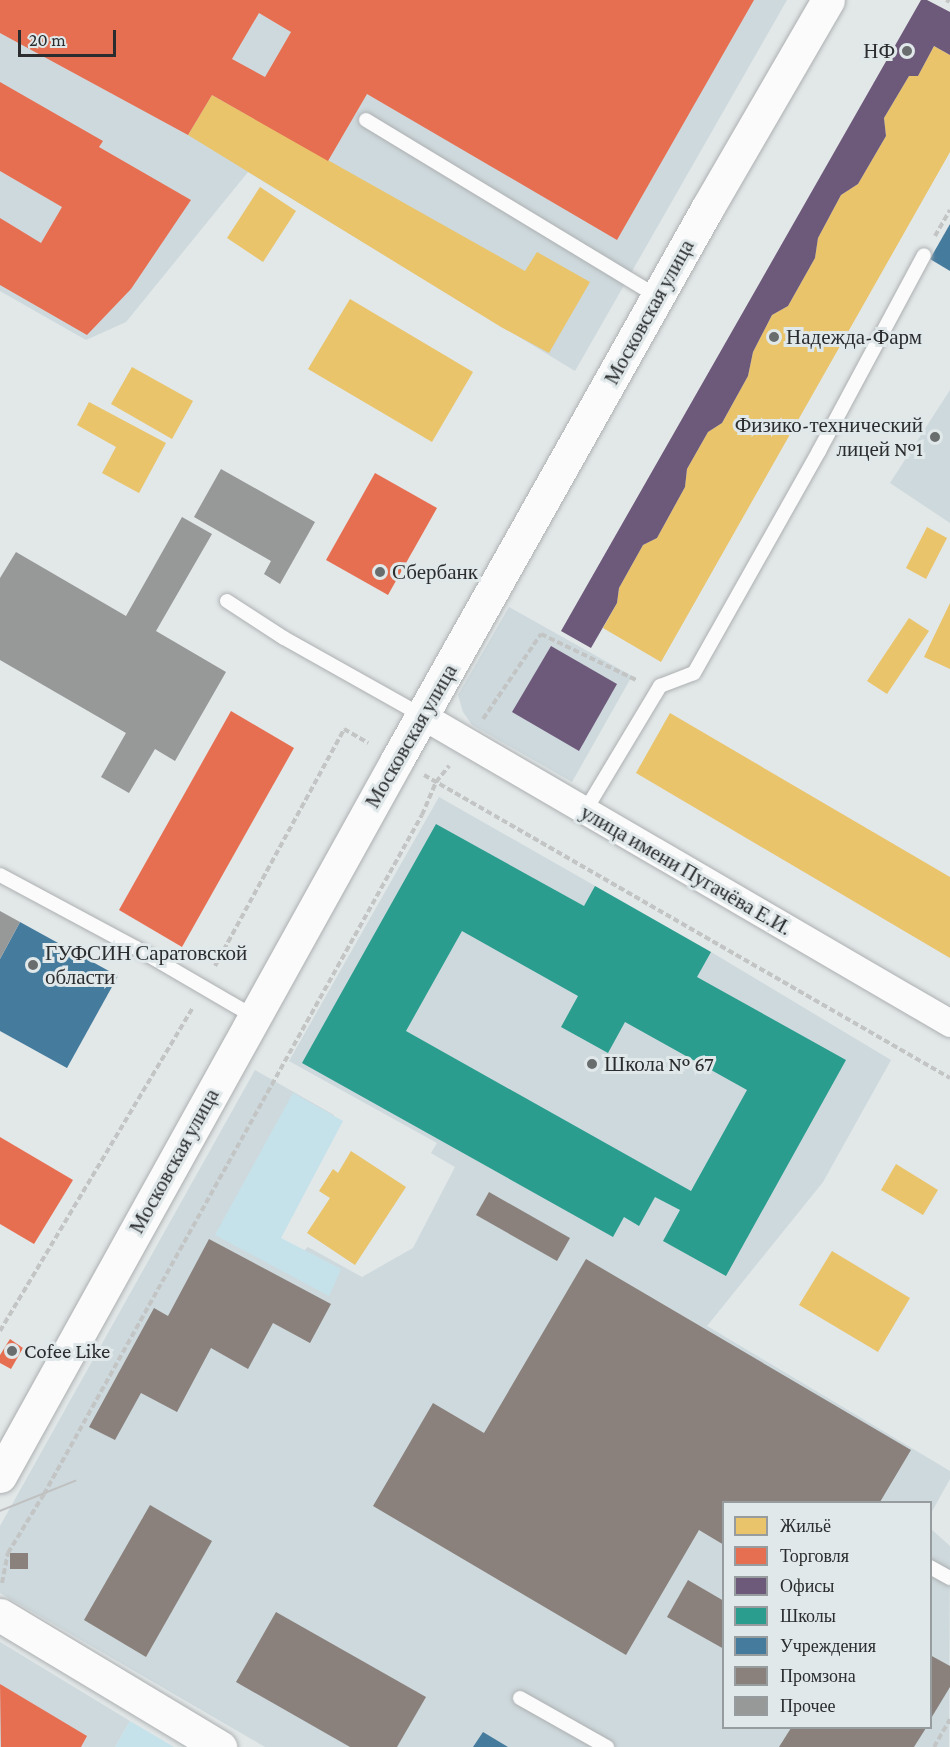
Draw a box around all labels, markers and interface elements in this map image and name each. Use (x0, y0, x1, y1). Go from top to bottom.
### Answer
scale bar (21, 18, 118, 56)
text: 20 m (29, 30, 66, 50)
place label: НФ (863, 38, 895, 64)
marker: НФ (900, 44, 914, 58)
street label: Московская улица (599, 235, 699, 389)
place label: Надежда-Фарм (786, 324, 922, 350)
marker: Надежда-Фарм (767, 330, 781, 344)
place label: Физико-технический лицей №1 (735, 412, 923, 462)
marker: Физико-технический лицей №1 (928, 430, 942, 444)
place label: Сбербанк (392, 559, 478, 585)
marker: Сбербанк (373, 565, 387, 579)
street label: Московская улица (360, 660, 462, 812)
street label: улица имени Пугачёва Е.И. (576, 799, 796, 941)
place label: ГУФСИН Саратовской области (45, 940, 247, 990)
marker: ГУФСИН Саратовской области (26, 958, 40, 972)
place label: Школа № 67 (604, 1051, 714, 1077)
marker: Школа № 67 (585, 1057, 599, 1071)
street label: Московская улица (124, 1084, 224, 1238)
place label: Cofee Like (24, 1338, 110, 1364)
marker: Cofee Like (5, 1344, 19, 1358)
legend (722, 1501, 932, 1729)
text: Жильё (780, 1516, 831, 1536)
text: Торговля (780, 1546, 849, 1566)
text: Офисы (780, 1576, 834, 1596)
text: Школы (780, 1606, 836, 1626)
text: Учреждения (780, 1636, 876, 1656)
text: Промзона (780, 1666, 856, 1686)
text: Прочее (780, 1696, 836, 1716)

